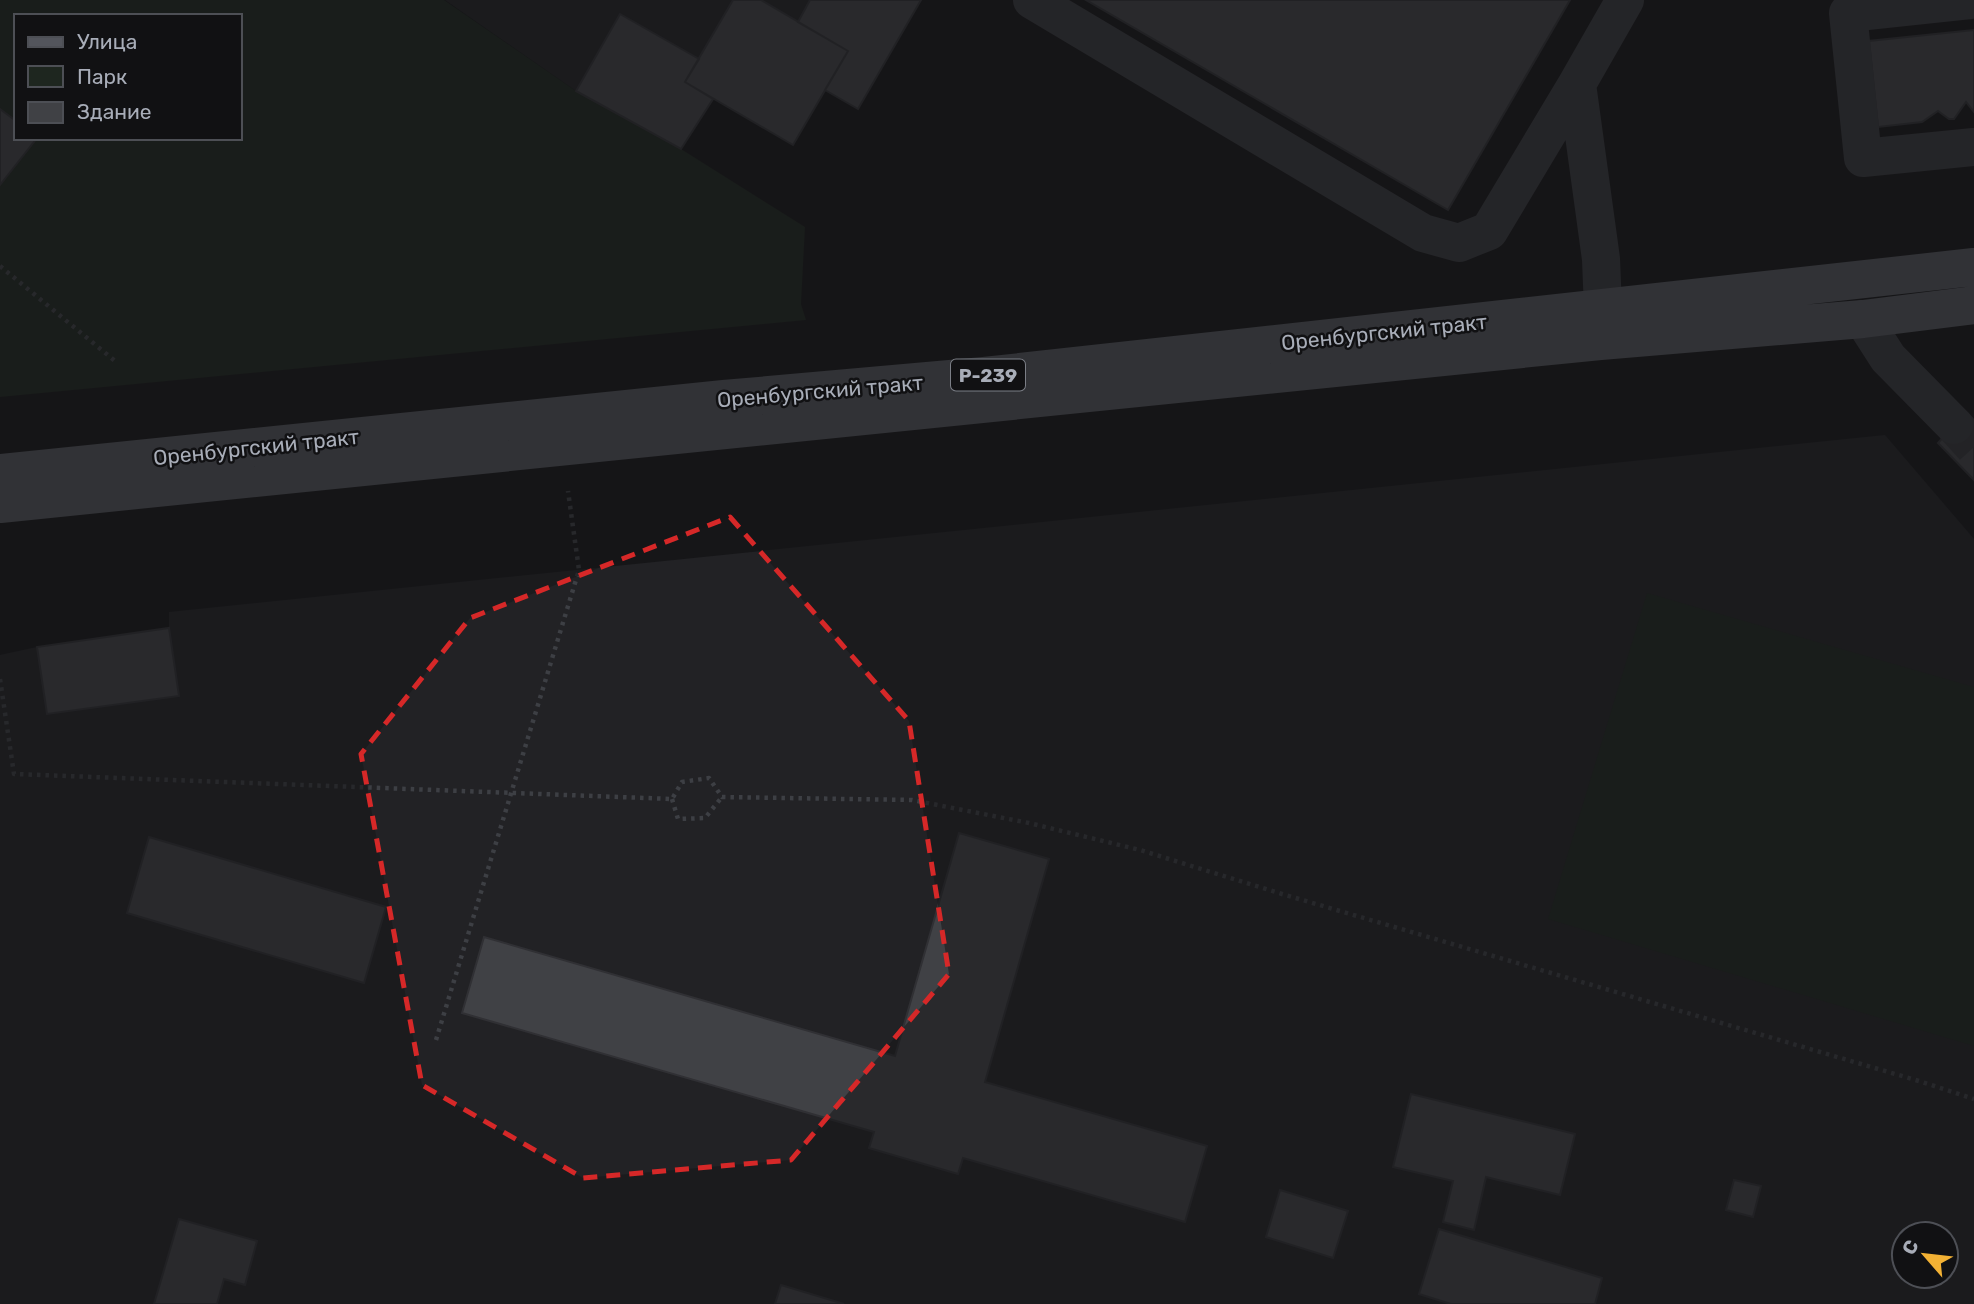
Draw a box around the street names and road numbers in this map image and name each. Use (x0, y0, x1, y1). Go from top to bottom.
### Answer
street label: Оренбургский тракт (1280, 309, 1488, 355)
road number: Р-239 (951, 360, 1025, 390)
street label: Оренбургский тракт (716, 370, 924, 412)
street label: Оренбургский тракт (152, 424, 360, 470)

